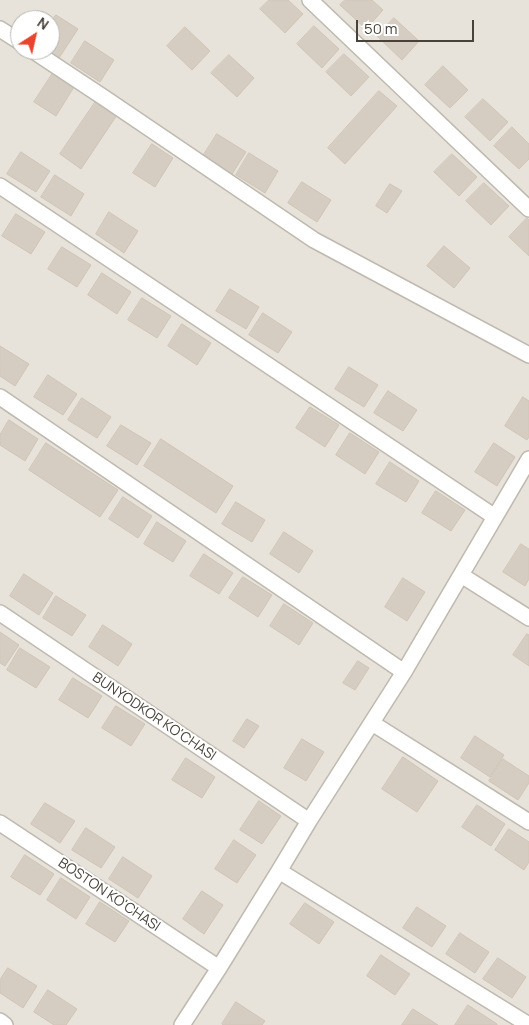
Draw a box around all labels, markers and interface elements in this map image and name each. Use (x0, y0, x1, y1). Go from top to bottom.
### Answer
north arrow (10, 10, 60, 60)
scale bar (359, 10, 476, 42)
text: N (34, 12, 53, 34)
text: 50 m (364, 18, 398, 39)
street label: BUNYODKOR KO'CHASI (89, 669, 219, 765)
street label: BOSTON KO'CHASI (55, 855, 163, 935)

